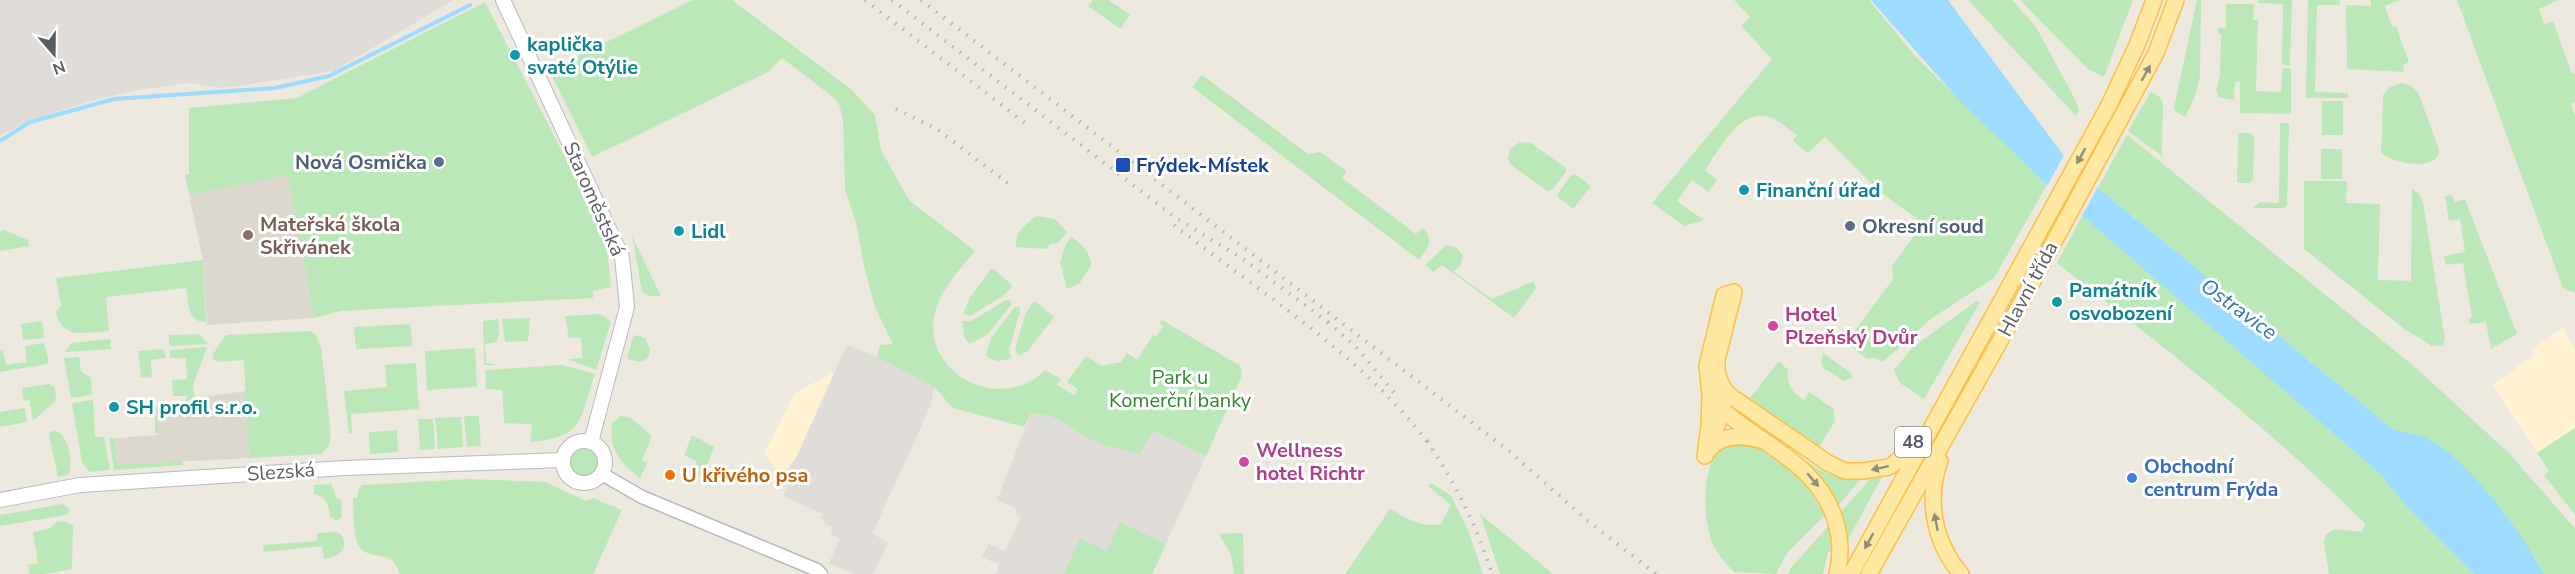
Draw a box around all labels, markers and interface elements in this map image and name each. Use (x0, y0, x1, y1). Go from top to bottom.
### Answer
north arrow (24, 24, 84, 84)
place label: kaplička svaté Otýlie (527, 31, 638, 81)
marker: kaplička svaté Otýlie (508, 48, 522, 62)
text: N (49, 55, 68, 80)
one-way arrow (2141, 64, 2151, 81)
street label: Staroměstská (557, 138, 631, 260)
one-way arrow (2076, 148, 2086, 165)
place label: Nová Osmička (295, 149, 427, 176)
place label: Frýdek-Místek (1136, 152, 1270, 179)
marker: Nová Osmička (432, 155, 446, 169)
marker: Frýdek-Místek (1114, 156, 1132, 174)
place label: Finanční úřad (1756, 177, 1881, 204)
marker: Finanční úřad (1737, 183, 1751, 197)
place label: Mateřská škola Skřivánek (260, 211, 400, 261)
place label: Okresní soud (1862, 213, 1984, 240)
place label: Lidl (691, 218, 726, 245)
marker: Okresní soud (1843, 219, 1857, 233)
marker: Lidl (672, 224, 686, 238)
marker: Mateřská škola Skřivánek (241, 228, 255, 242)
street label: Hlavní třída (1992, 237, 2064, 341)
water label: Ostravice (2195, 272, 2283, 346)
place label: Památník osvobození (2069, 277, 2174, 327)
marker: Památník osvobození (2050, 295, 2064, 309)
place label: Hotel Plzeňský Dvůr (1785, 301, 1918, 351)
marker: Hotel Plzeňský Dvůr (1766, 319, 1780, 333)
park label: Park u Komerční banky (1109, 364, 1252, 414)
place label: SH profil s.r.o. (126, 394, 257, 421)
marker: SH profil s.r.o. (107, 400, 121, 414)
road number: 48 (1895, 427, 1931, 457)
place label: Wellness hotel Richtr (1256, 437, 1365, 487)
place label: Obchodní centrum Frýda (2144, 453, 2279, 503)
marker: Wellness hotel Richtr (1237, 455, 1251, 469)
street label: Slezská (246, 456, 316, 488)
place label: U křivého psa (682, 462, 808, 489)
one-way arrow (1870, 464, 1889, 473)
marker: U křivého psa (663, 468, 677, 482)
marker: Obchodní centrum Frýda (2125, 471, 2139, 485)
one-way arrow (1806, 472, 1819, 487)
one-way arrow (1931, 512, 1940, 531)
one-way arrow (1864, 533, 1874, 550)

